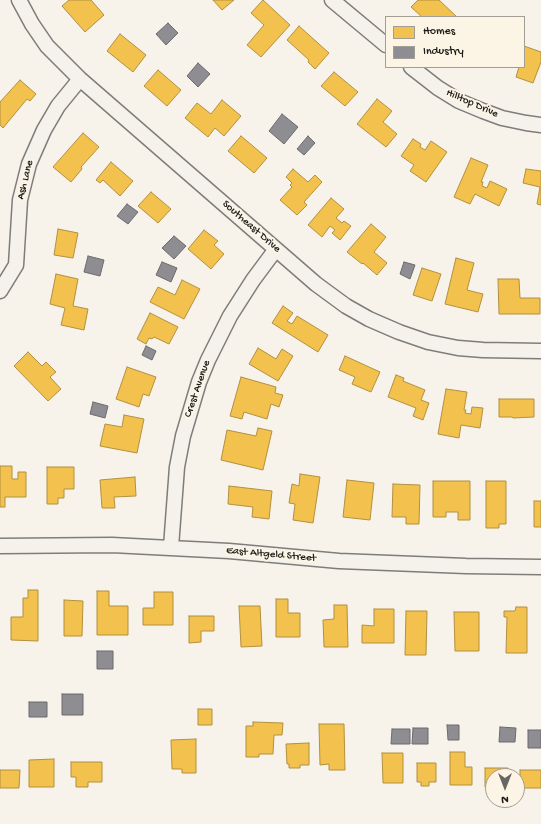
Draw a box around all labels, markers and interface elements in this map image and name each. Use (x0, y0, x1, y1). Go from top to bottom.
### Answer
legend (385, 16, 525, 68)
text: Homes (423, 25, 455, 39)
text: Industry (423, 45, 464, 59)
street label: Hilltop Drive (444, 87, 500, 121)
street label: Ash Lane (15, 159, 37, 201)
street label: Southeast Drive (219, 198, 283, 256)
street label: Crest Avenue (182, 359, 214, 419)
street label: East Altgeld Street (225, 544, 317, 566)
north arrow (485, 768, 525, 808)
text: N (501, 793, 509, 805)

